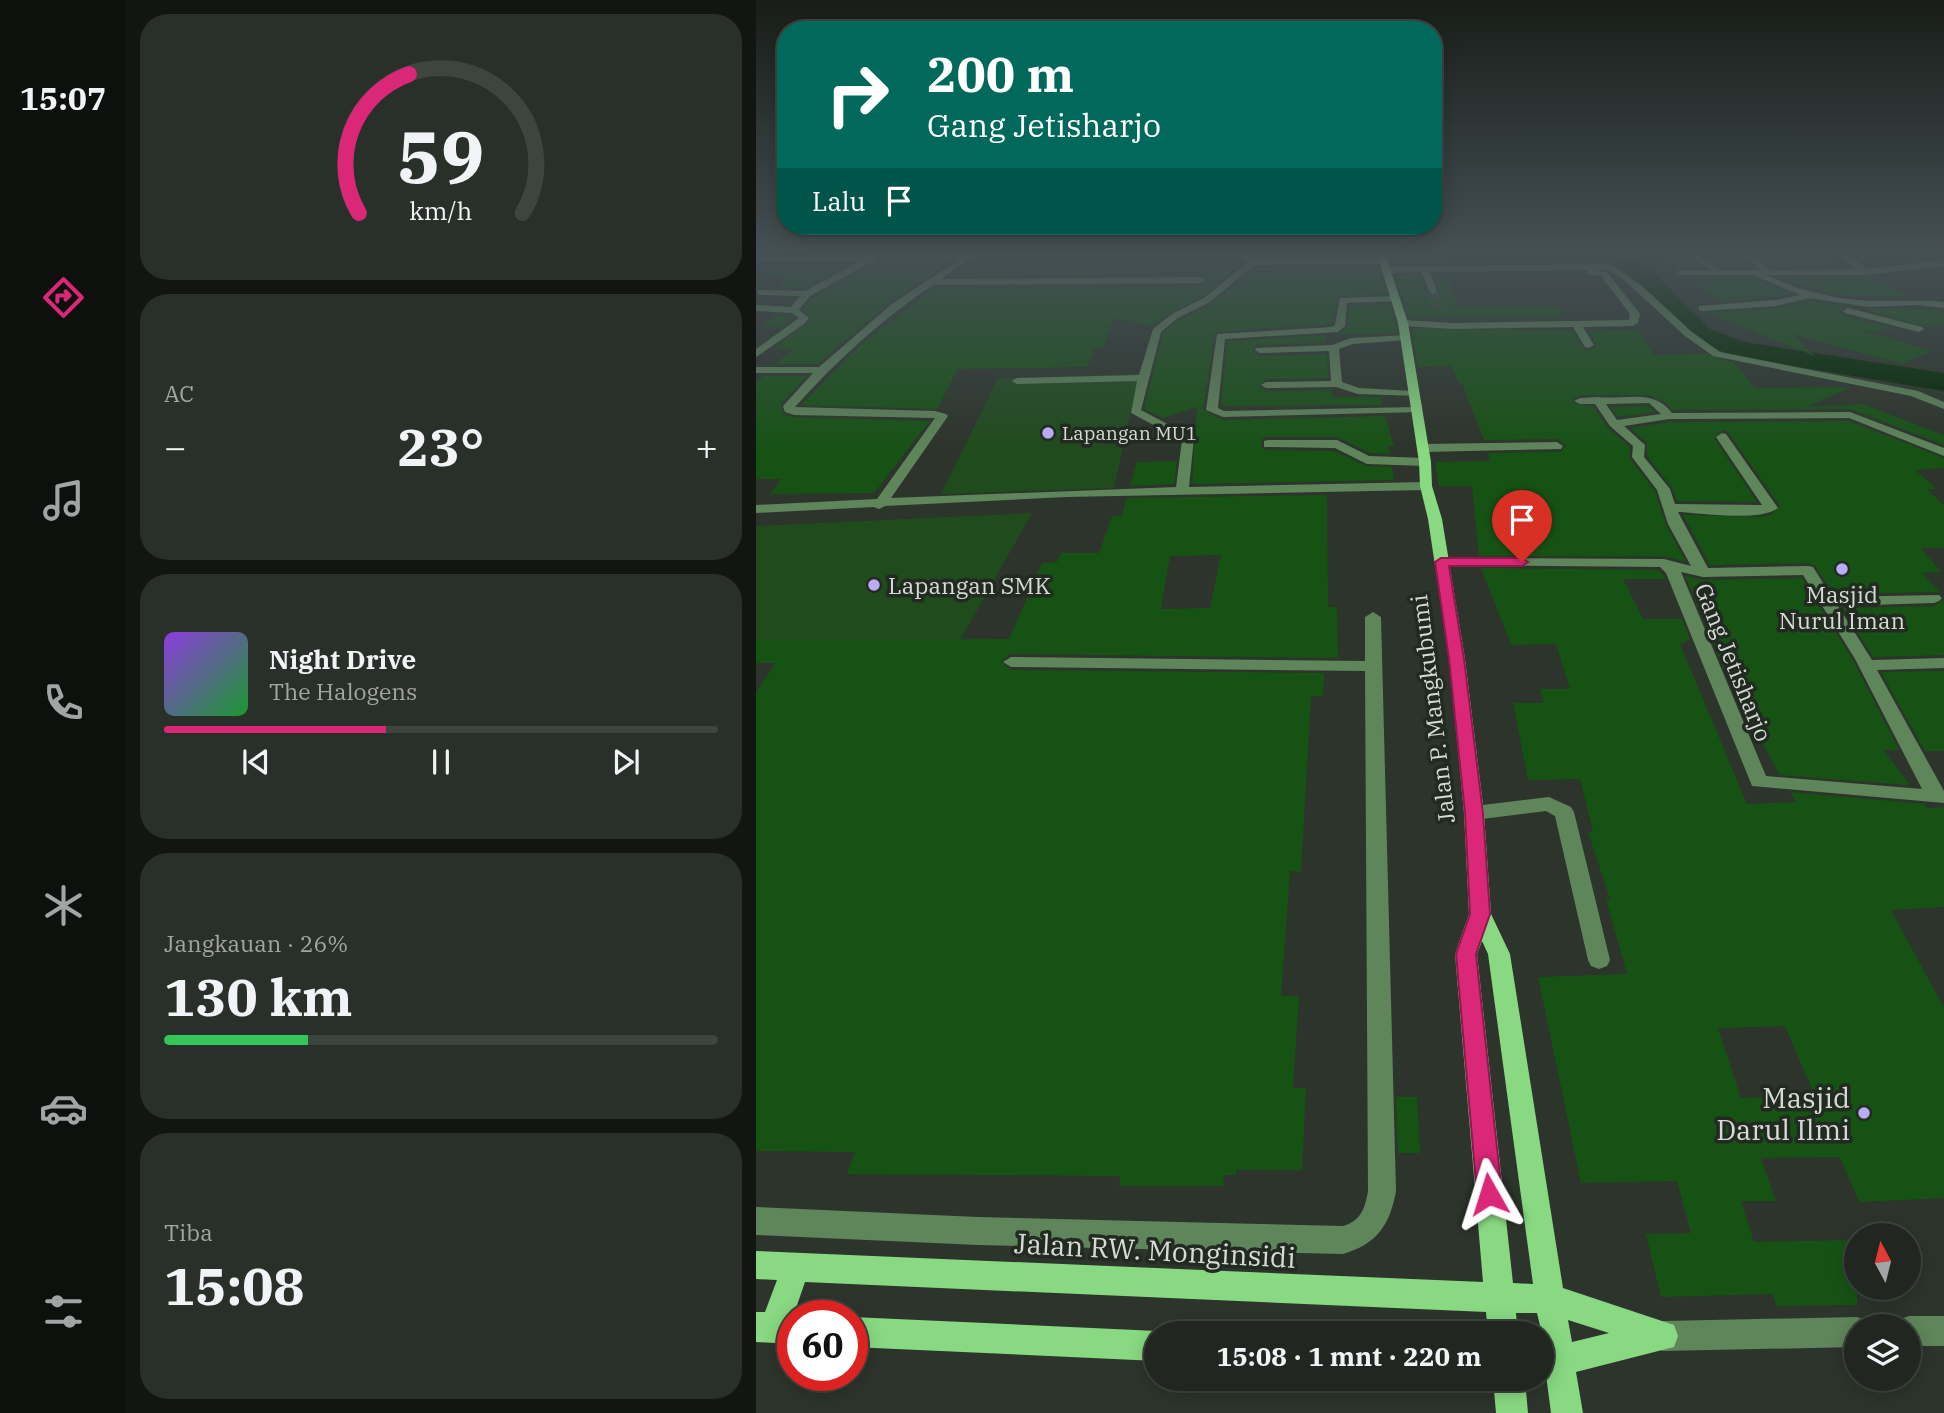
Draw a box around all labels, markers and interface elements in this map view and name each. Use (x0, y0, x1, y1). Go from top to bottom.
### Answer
text: 200 m (927, 42, 1074, 105)
icon: right (812, 49, 903, 140)
text: 15:07 (20, 77, 106, 119)
text: Gang Jetisharjo (927, 104, 1161, 146)
text: 59 (397, 108, 485, 203)
icon: arrive (880, 182, 918, 220)
text: Lalu (812, 184, 866, 218)
text: km/h (409, 194, 473, 227)
icon: directions (39, 273, 88, 322)
text: AC (164, 378, 194, 408)
text: 23° (398, 413, 484, 480)
place label: Lapangan MU1 (1062, 421, 1197, 445)
text: − (164, 422, 187, 471)
text: + (695, 422, 718, 471)
marker: Lapangan MU1 (1040, 425, 1056, 441)
icon: music (39, 476, 88, 525)
pin (1492, 490, 1552, 562)
icon: arrive (1503, 501, 1541, 539)
marker: Masjid Nurul Iman (1834, 561, 1850, 577)
place label: Lapangan SMK (888, 570, 1051, 600)
marker: Lapangan SMK (866, 577, 882, 593)
street label: Gang Jetisharjo (1689, 578, 1779, 746)
place label: Masjid Nurul Iman (1779, 579, 1905, 635)
street label: Jalan P. Mangkubumi (1403, 593, 1461, 825)
text: Night Drive (269, 642, 416, 676)
text: The Halogens (269, 676, 417, 706)
icon: phone (39, 678, 88, 727)
icon: previous (237, 743, 275, 781)
icon: pause (422, 743, 460, 781)
icon: next (607, 743, 645, 781)
icon: climate (39, 881, 88, 930)
text: Jangkauan · 26% (164, 928, 348, 958)
text: 130 km (164, 963, 353, 1030)
place label: Masjid Darul Ilmi (1716, 1079, 1850, 1148)
icon: car (39, 1084, 88, 1133)
marker: Masjid Darul Ilmi (1856, 1105, 1872, 1121)
position arrow (1452, 1157, 1526, 1231)
text: Tiba (164, 1217, 213, 1247)
north arrow (1844, 1223, 1922, 1300)
map controls (1844, 1223, 1921, 1391)
street label: Jalan RW. Monginsidi (1013, 1224, 1297, 1276)
text: 15:08 (164, 1252, 305, 1319)
icon: filters (39, 1287, 88, 1336)
speed limit sign: 60 (777, 1300, 868, 1391)
button: layers (1844, 1314, 1921, 1391)
text: 15:08 · 1 mnt · 220 m (1217, 1339, 1481, 1373)

